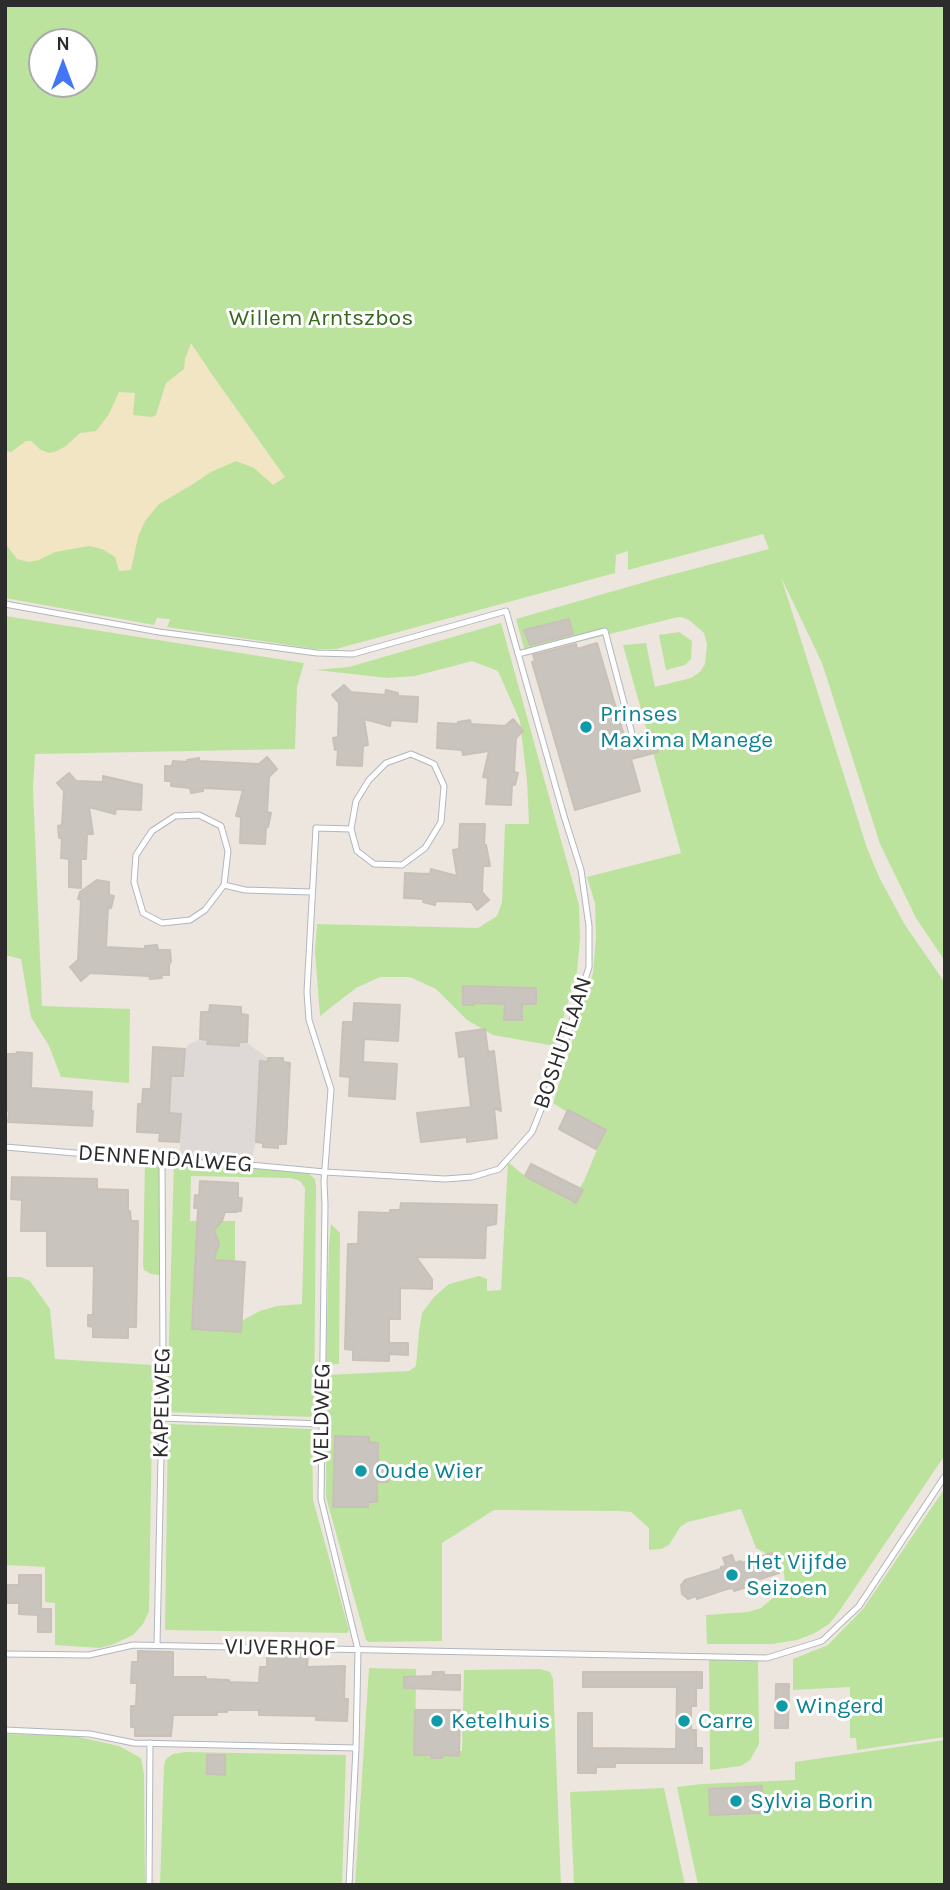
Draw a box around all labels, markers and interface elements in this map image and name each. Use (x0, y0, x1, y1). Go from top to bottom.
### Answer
north arrow (28, 28, 98, 98)
text: N (56, 33, 70, 55)
park label: Willem Arntszbos (229, 304, 413, 332)
place label: Prinses Maxima Manege (600, 700, 773, 754)
marker: Prinses Maxima Manege (578, 719, 594, 735)
street label: BOSHUTLAAN (528, 973, 598, 1113)
street label: DENNENDALWEG (77, 1139, 253, 1179)
street label: KAPELWEG (147, 1347, 177, 1459)
street label: VELDWEG (307, 1363, 337, 1463)
place label: Oude Wier (375, 1457, 482, 1485)
marker: Oude Wier (353, 1463, 369, 1479)
place label: Het Vijfde Seizoen (746, 1548, 847, 1602)
marker: Het Vijfde Seizoen (724, 1567, 740, 1583)
street label: VIJVERHOF (224, 1633, 336, 1663)
place label: Wingerd (796, 1692, 884, 1720)
marker: Wingerd (774, 1698, 790, 1714)
place label: Ketelhuis (451, 1707, 550, 1735)
place label: Carre (698, 1707, 753, 1735)
marker: Ketelhuis (429, 1713, 445, 1729)
marker: Carre (676, 1713, 692, 1729)
place label: Sylvia Borin (750, 1787, 873, 1815)
marker: Sylvia Borin (728, 1793, 744, 1809)

